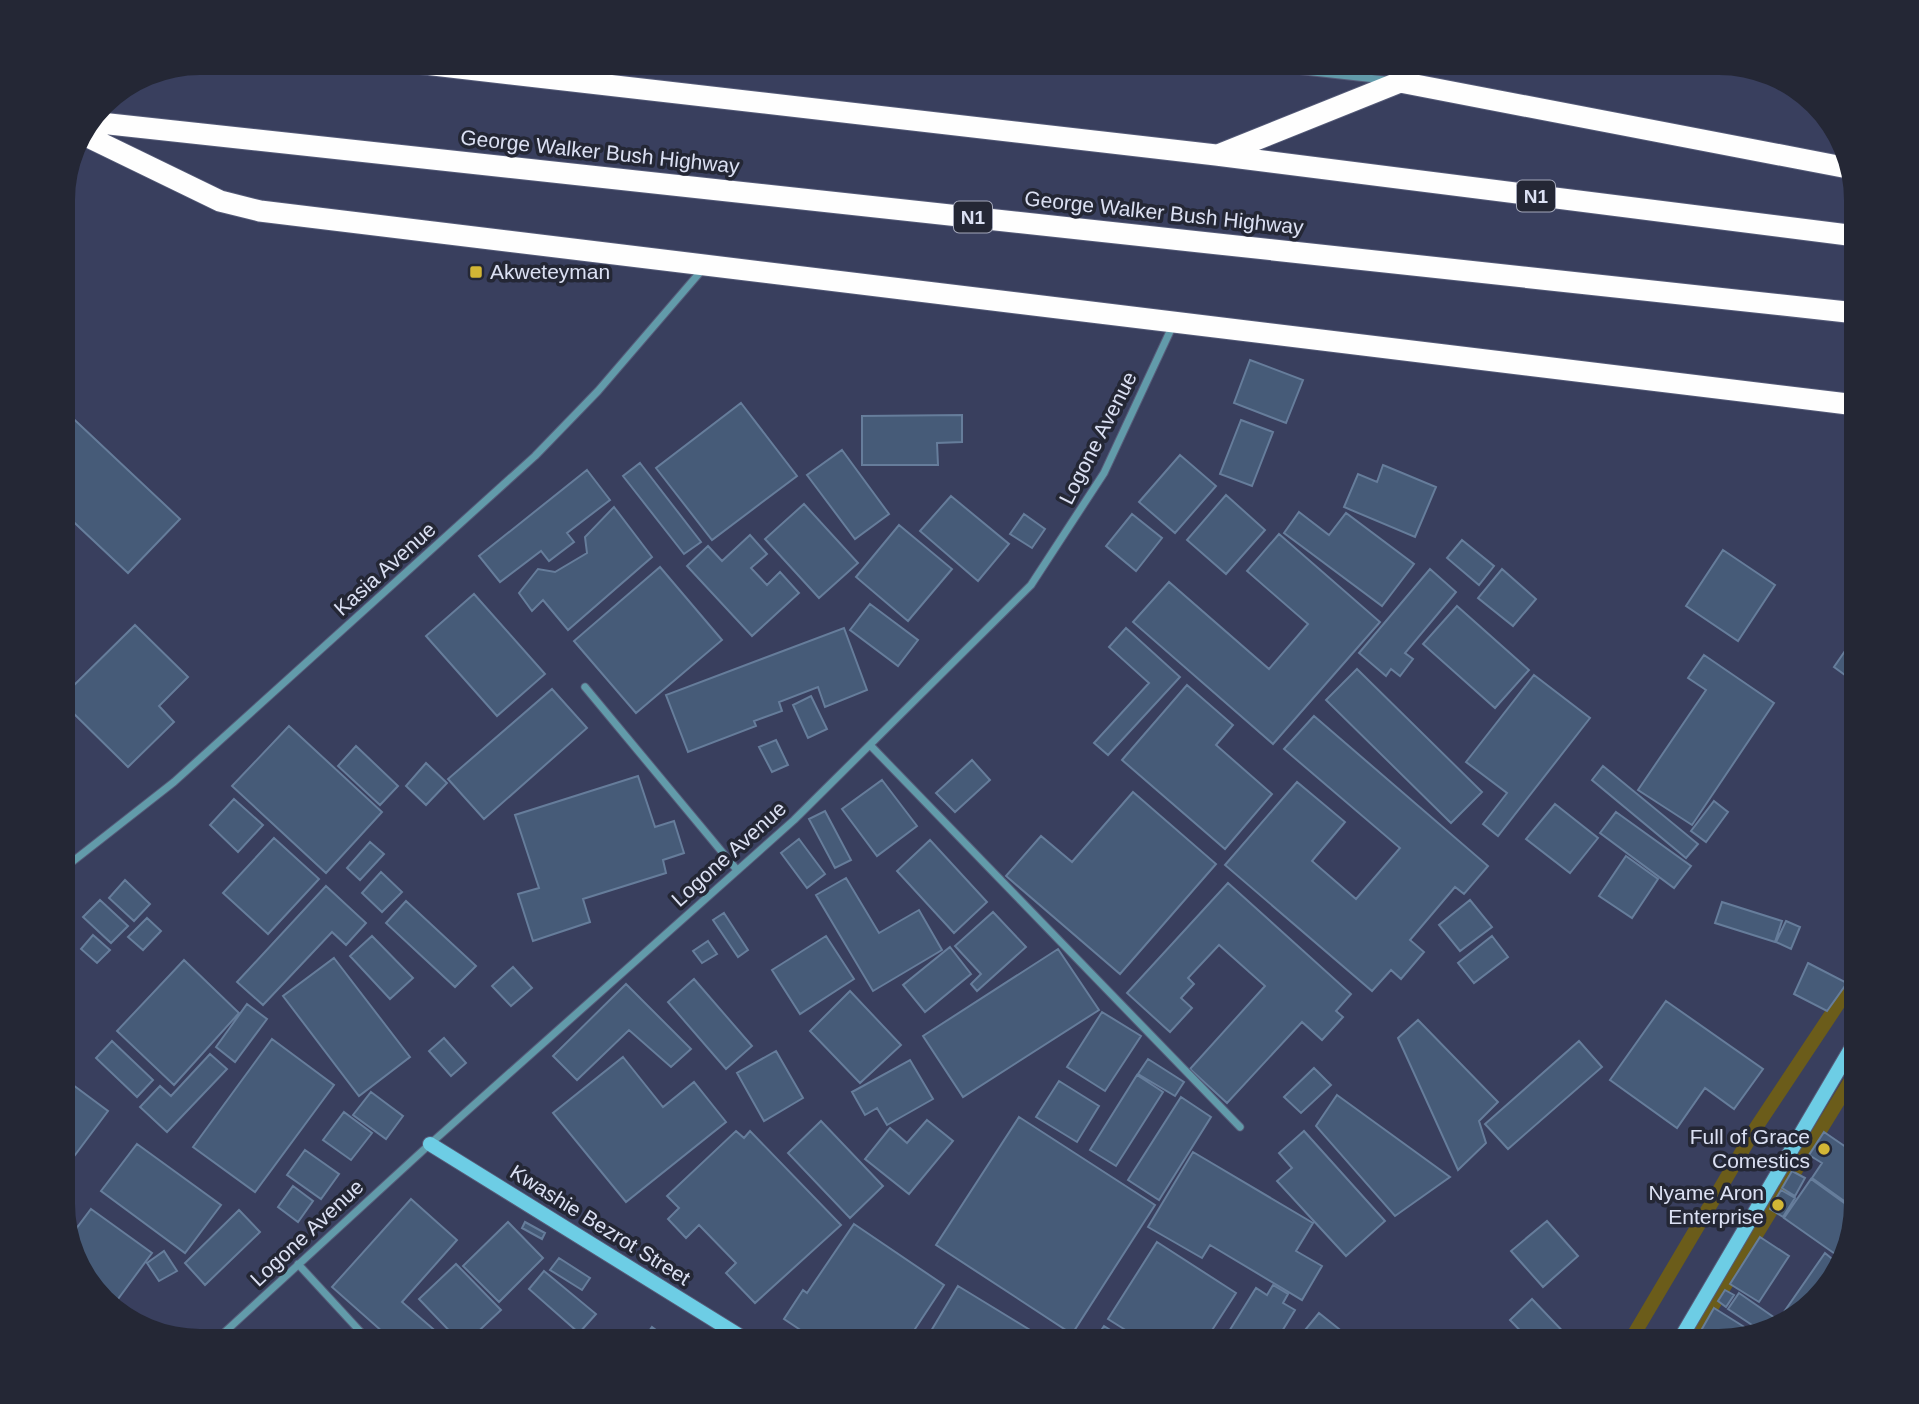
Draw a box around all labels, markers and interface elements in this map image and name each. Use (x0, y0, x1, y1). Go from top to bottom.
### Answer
street label: George Walker Bush Highway (459, 125, 741, 178)
road number: N1 (1517, 180, 1555, 212)
street label: George Walker Bush Highway (1023, 186, 1305, 239)
road number: N1 (954, 202, 992, 232)
place label: Akweteyman (490, 260, 610, 283)
marker: Akweteyman (468, 264, 484, 280)
street label: Logone Avenue (1054, 368, 1141, 508)
street label: Kasia Avenue (329, 517, 440, 620)
street label: Logone Avenue (667, 796, 790, 911)
place label: Full of Grace Comestics (1690, 1125, 1810, 1172)
marker: Full of Grace Comestics (1816, 1141, 1832, 1157)
street label: Kwashie Bezrot Street (506, 1160, 695, 1289)
street label: Logone Avenue (246, 1175, 368, 1291)
place label: Nyame Aron Enterprise (1648, 1181, 1764, 1228)
marker: Nyame Aron Enterprise (1770, 1197, 1786, 1213)

